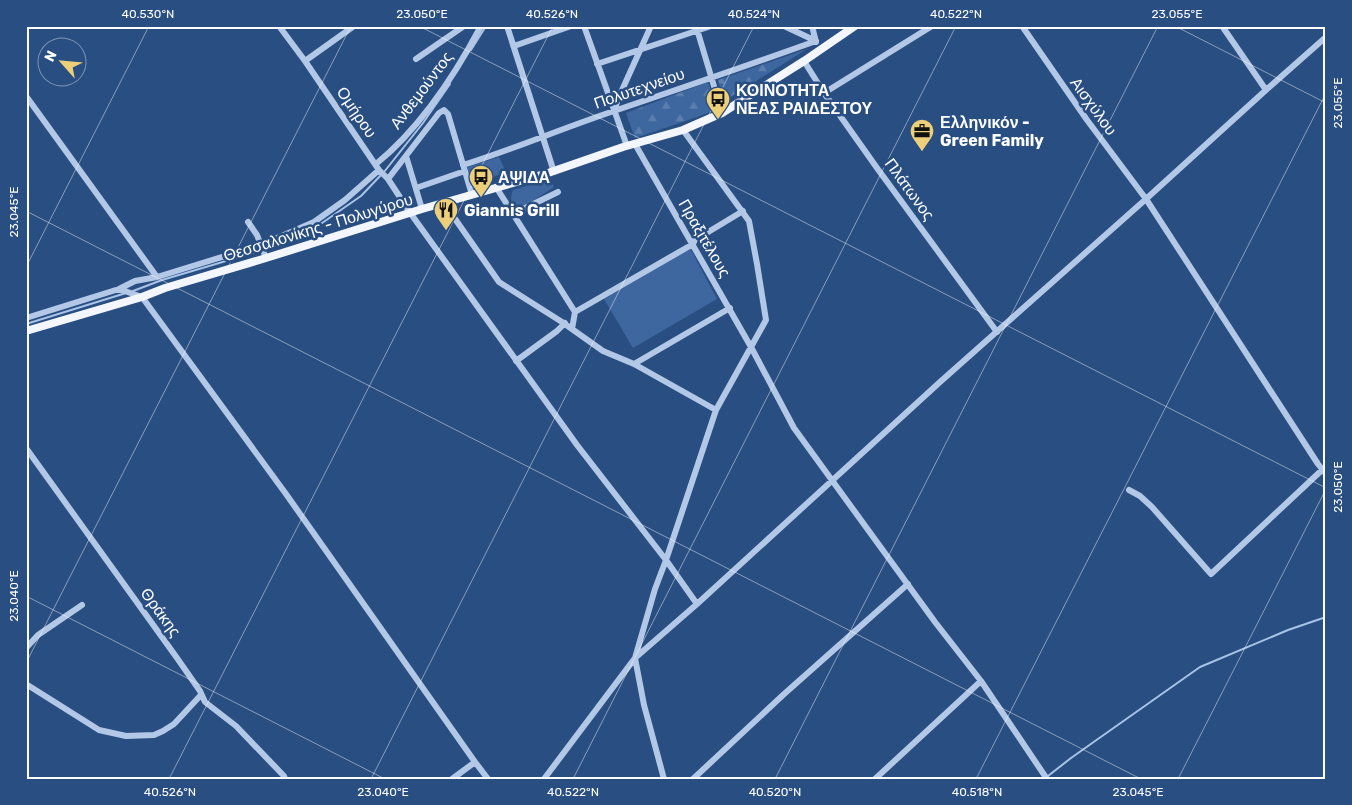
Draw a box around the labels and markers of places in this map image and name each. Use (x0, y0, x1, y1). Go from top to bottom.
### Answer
place label: ΚΟΙΝΟΤΗΤΑ ΝΕΑΣ ΡΑΙΔΕΣΤΟΥ (736, 81, 873, 118)
bus stop icon: ΚΟΙΝΟΤΗΤΑ ΝΕΑΣ ΡΑΙΔΕΣΤΟΥ (705, 86, 731, 120)
place label: Ελληνικόν - Green Family (940, 113, 1044, 150)
office icon: Ελληνικόν - Green Family (909, 118, 935, 152)
bus stop icon: ΑΨΙΔΑ (468, 164, 494, 198)
place label: ΑΨΙΔΑ (498, 168, 550, 187)
restaurant icon: Giannis Grill (433, 197, 459, 231)
place label: Giannis Grill (464, 201, 559, 220)

